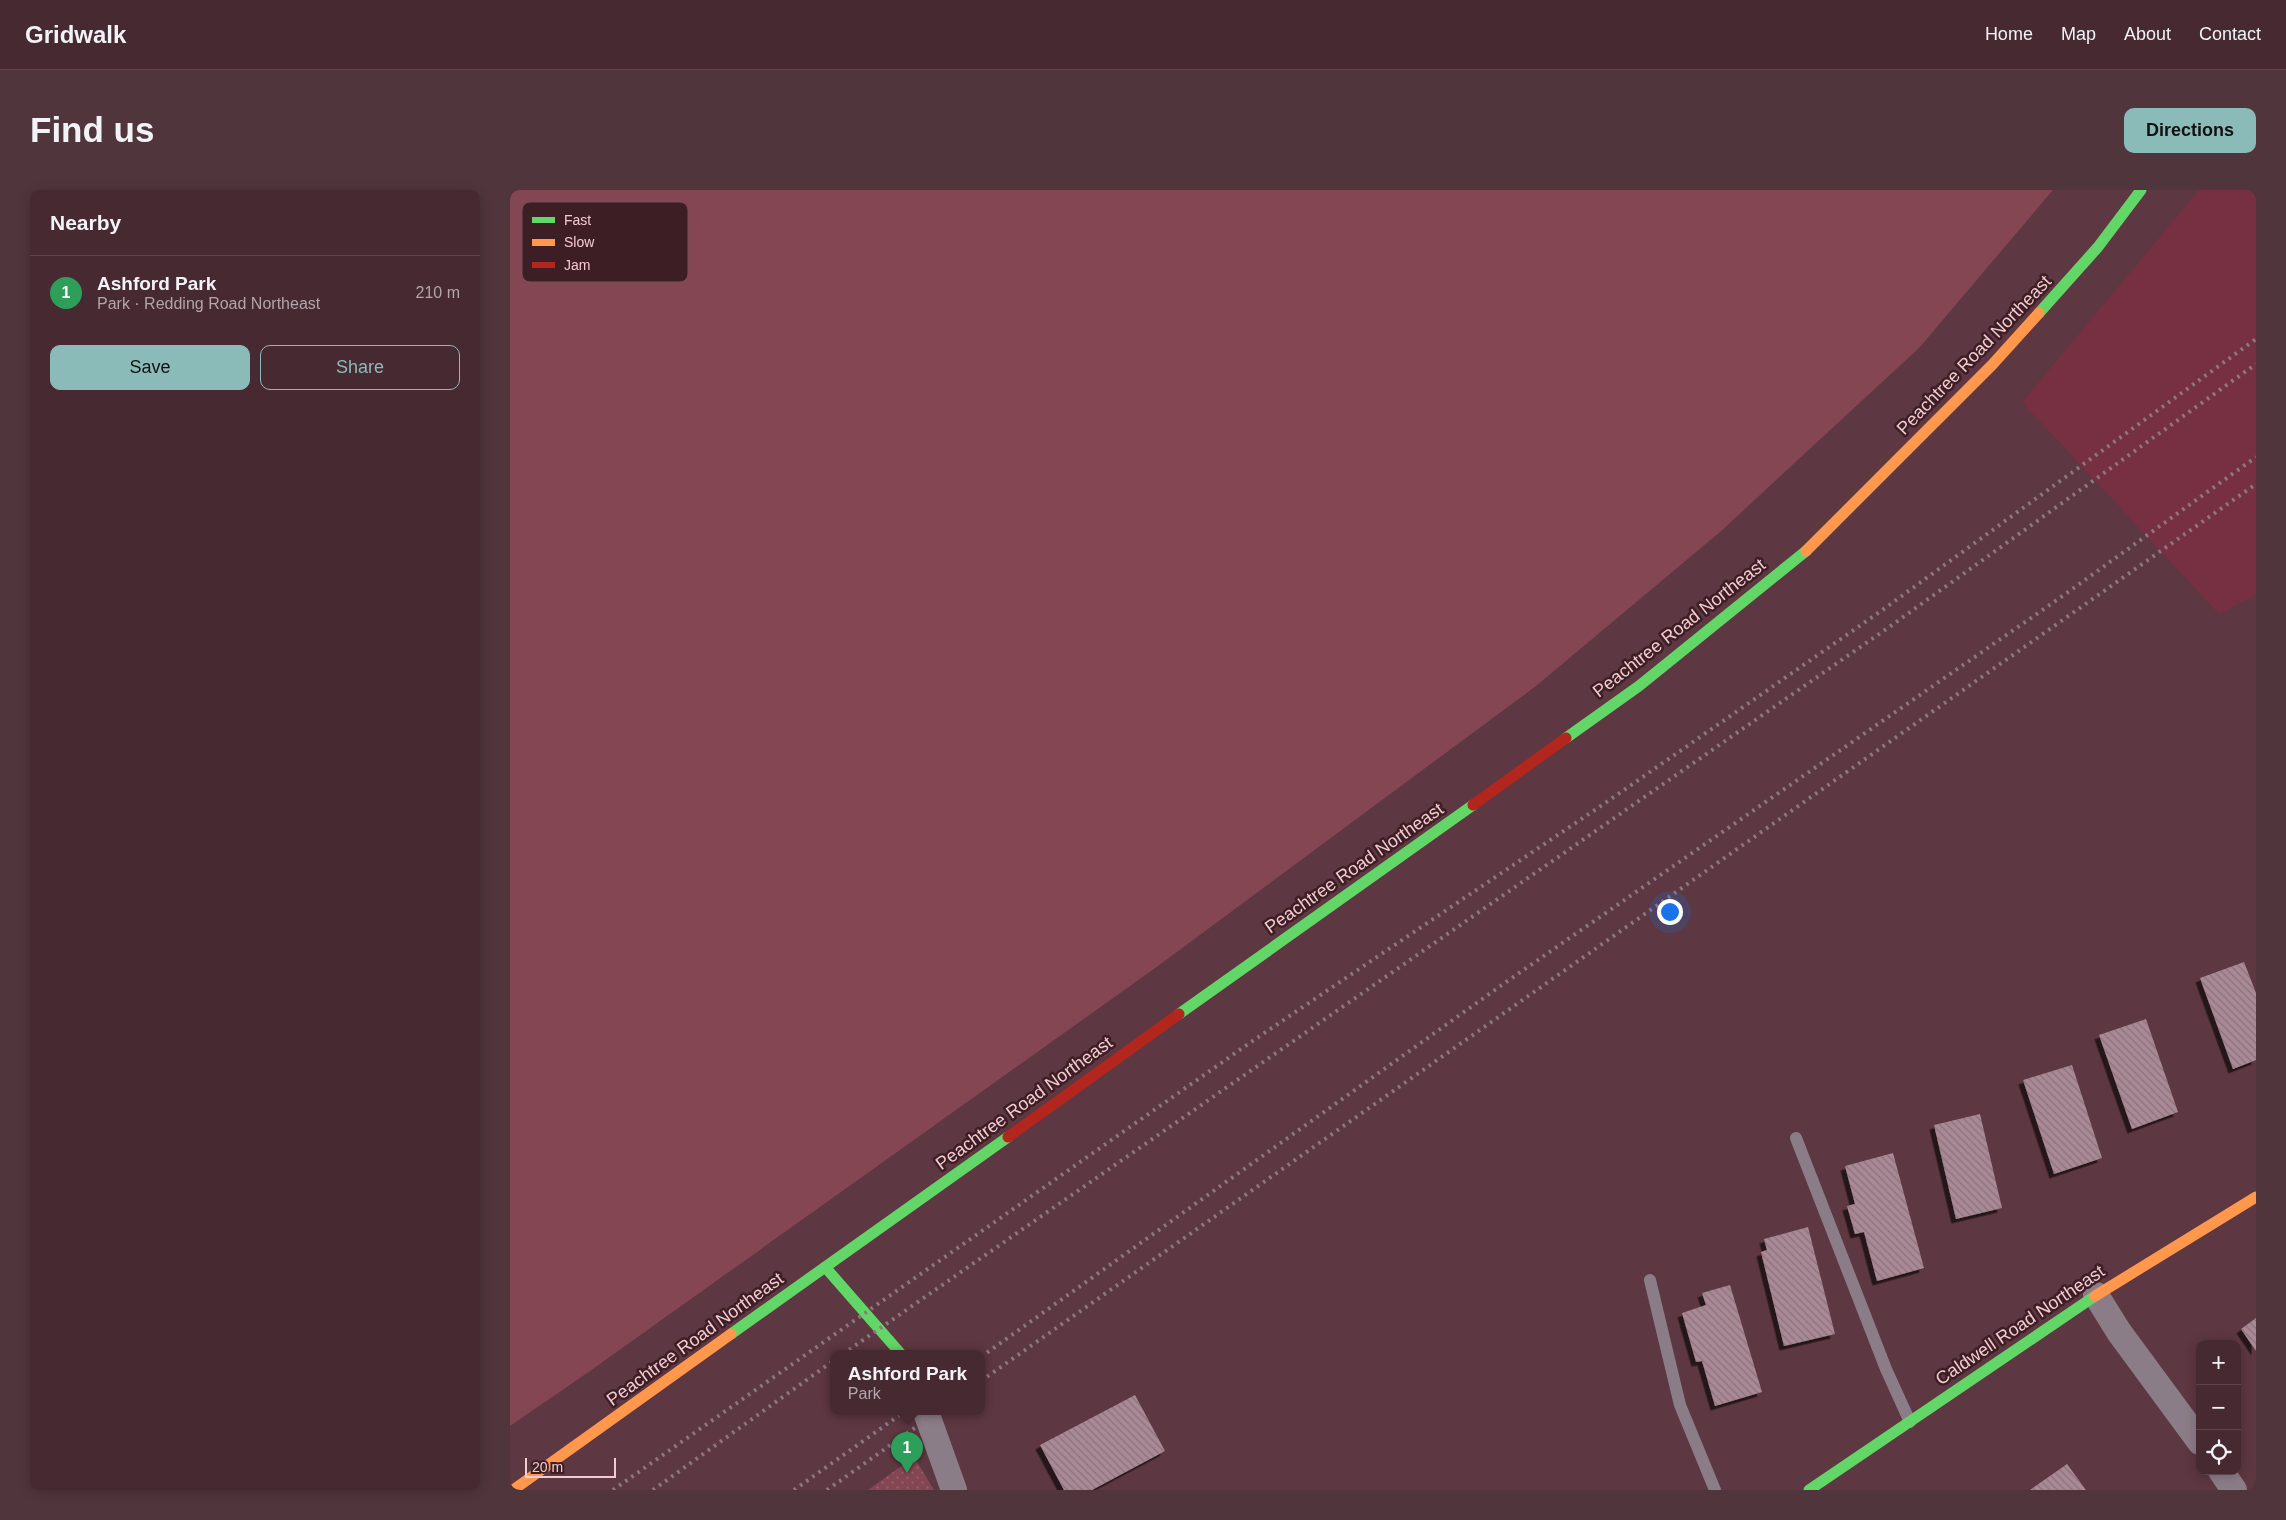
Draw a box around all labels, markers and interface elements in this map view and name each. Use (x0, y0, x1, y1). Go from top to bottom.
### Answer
text: Gridwalk (25, 21, 126, 48)
text: Home (1985, 24, 2033, 44)
text: Map (2061, 24, 2096, 44)
text: About (2124, 24, 2171, 44)
text: Contact (2199, 24, 2261, 44)
button: Directions (2124, 108, 2256, 153)
text: Find us (30, 110, 154, 149)
legend (522, 202, 688, 282)
text: Nearby (50, 211, 121, 234)
text: Fast (564, 212, 591, 228)
text: Slow (564, 234, 595, 250)
text: Jam (564, 257, 590, 273)
street label: Peachtree Road Northeast (1893, 271, 2055, 439)
text: Ashford Park (97, 273, 216, 294)
text: 1 (62, 284, 70, 301)
text: 210 m (416, 284, 460, 301)
text: Park · Redding Road Northeast (97, 295, 320, 312)
button: Save (50, 345, 250, 390)
button: Share (260, 345, 460, 390)
street label: Peachtree Road Northeast (1589, 555, 1769, 701)
street label: Peachtree Road Northeast (1261, 799, 1447, 937)
your location (1657, 899, 1683, 925)
street label: Peachtree Road Northeast (932, 1032, 1116, 1174)
street label: Caldwell Road Northeast (1932, 1261, 2108, 1389)
street label: Peachtree Road Northeast (603, 1268, 787, 1410)
map controls (2196, 1340, 2241, 1475)
button: + (2196, 1340, 2241, 1385)
popup (830, 1350, 985, 1415)
text: Ashford Park (848, 1363, 967, 1384)
text: Park (848, 1385, 881, 1402)
button: − (2196, 1385, 2241, 1430)
button: locate (2196, 1430, 2241, 1475)
pin: 1 (891, 1432, 923, 1473)
scale bar (525, 1455, 616, 1478)
text: 20 m (532, 1459, 563, 1475)

